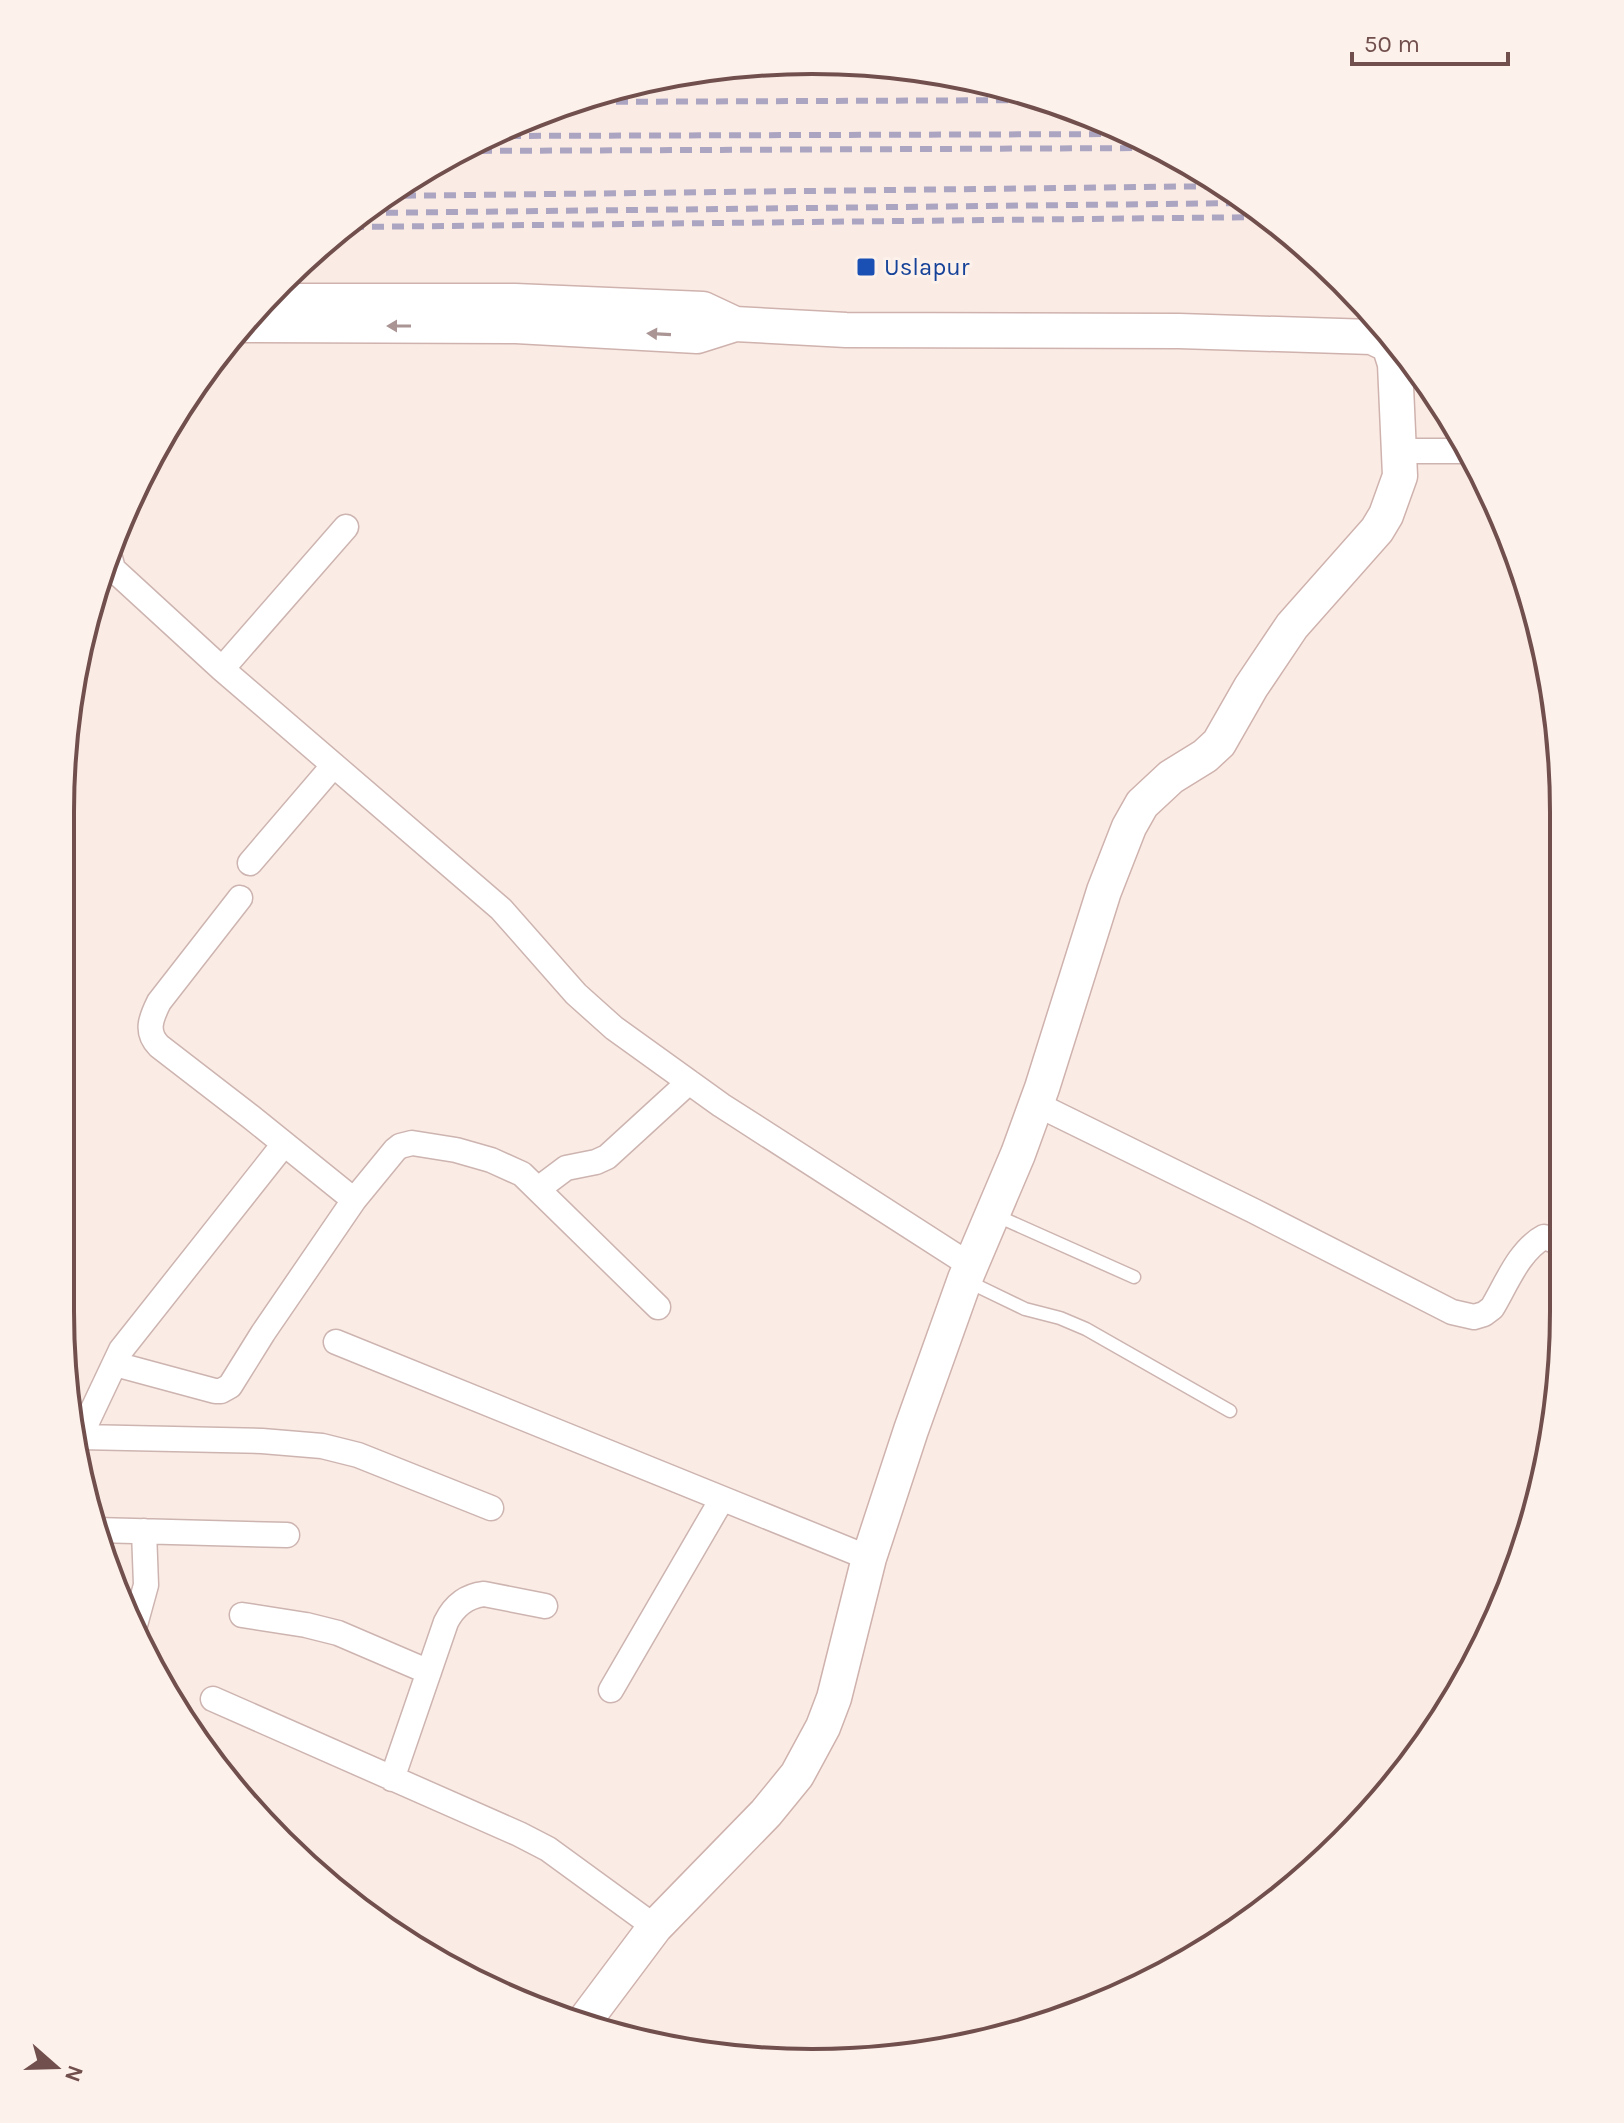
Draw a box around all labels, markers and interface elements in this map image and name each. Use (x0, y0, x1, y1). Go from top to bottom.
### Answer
scale bar (1352, 16, 1508, 66)
text: 50 m (1364, 30, 1420, 58)
place label: Uslapur (884, 253, 970, 281)
marker: Uslapur (855, 256, 877, 278)
one-way arrow (386, 320, 411, 332)
one-way arrow (646, 327, 671, 340)
north arrow (16, 2027, 96, 2107)
text: N (59, 2062, 89, 2085)

